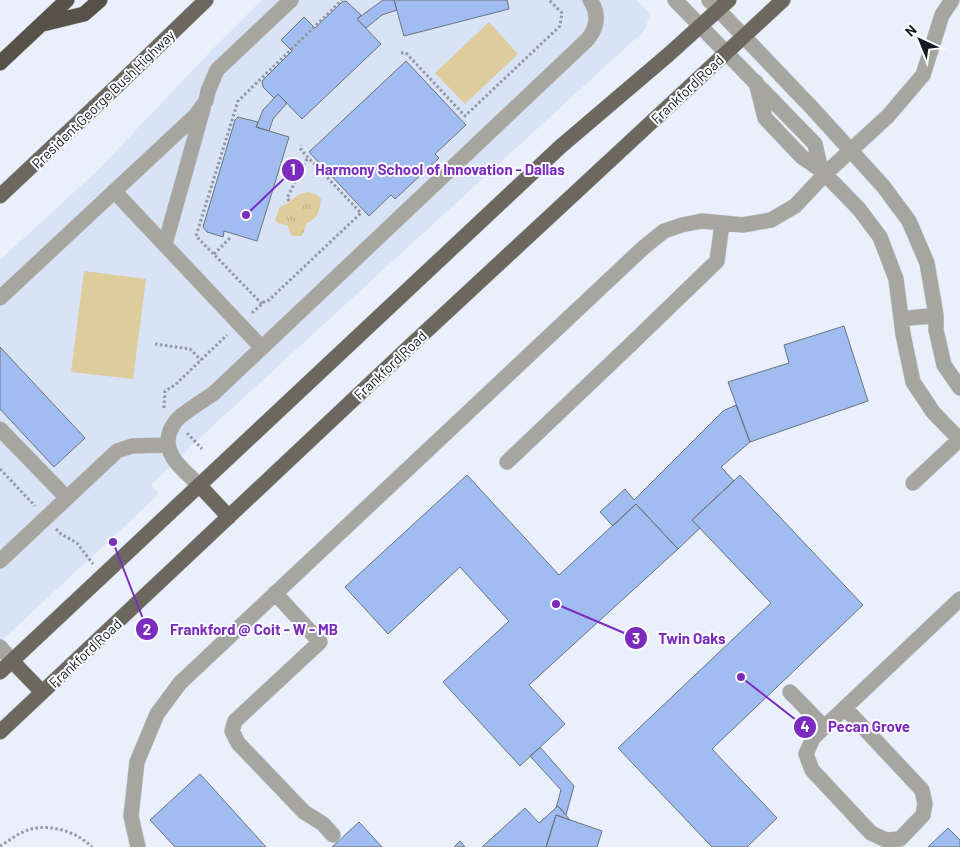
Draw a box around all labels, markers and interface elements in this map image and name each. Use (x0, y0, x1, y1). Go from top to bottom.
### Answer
north arrow (895, 15, 945, 65)
text: N (901, 21, 920, 40)
street label: President George Bush Highway (28, 26, 178, 172)
street label: Frankford Road (647, 51, 727, 127)
callout: Harmony School of Innovation - Dallas (281, 155, 575, 185)
text: 1 (290, 160, 296, 178)
text: Harmony School of Innovation - Dallas (315, 160, 565, 178)
street label: Frankford Road (350, 327, 430, 403)
callout: Frankford @ Coit - W - MB (135, 614, 348, 644)
street label: Frankford Road (45, 615, 125, 691)
text: 2 (143, 620, 151, 638)
text: Frankford @ Coit - W - MB (170, 620, 338, 638)
callout: Twin Oaks (623, 623, 736, 653)
text: 3 (632, 629, 640, 647)
text: Twin Oaks (658, 629, 726, 647)
callout: Pecan Grove (793, 712, 920, 742)
text: 4 (800, 717, 810, 735)
text: Pecan Grove (828, 717, 910, 735)

